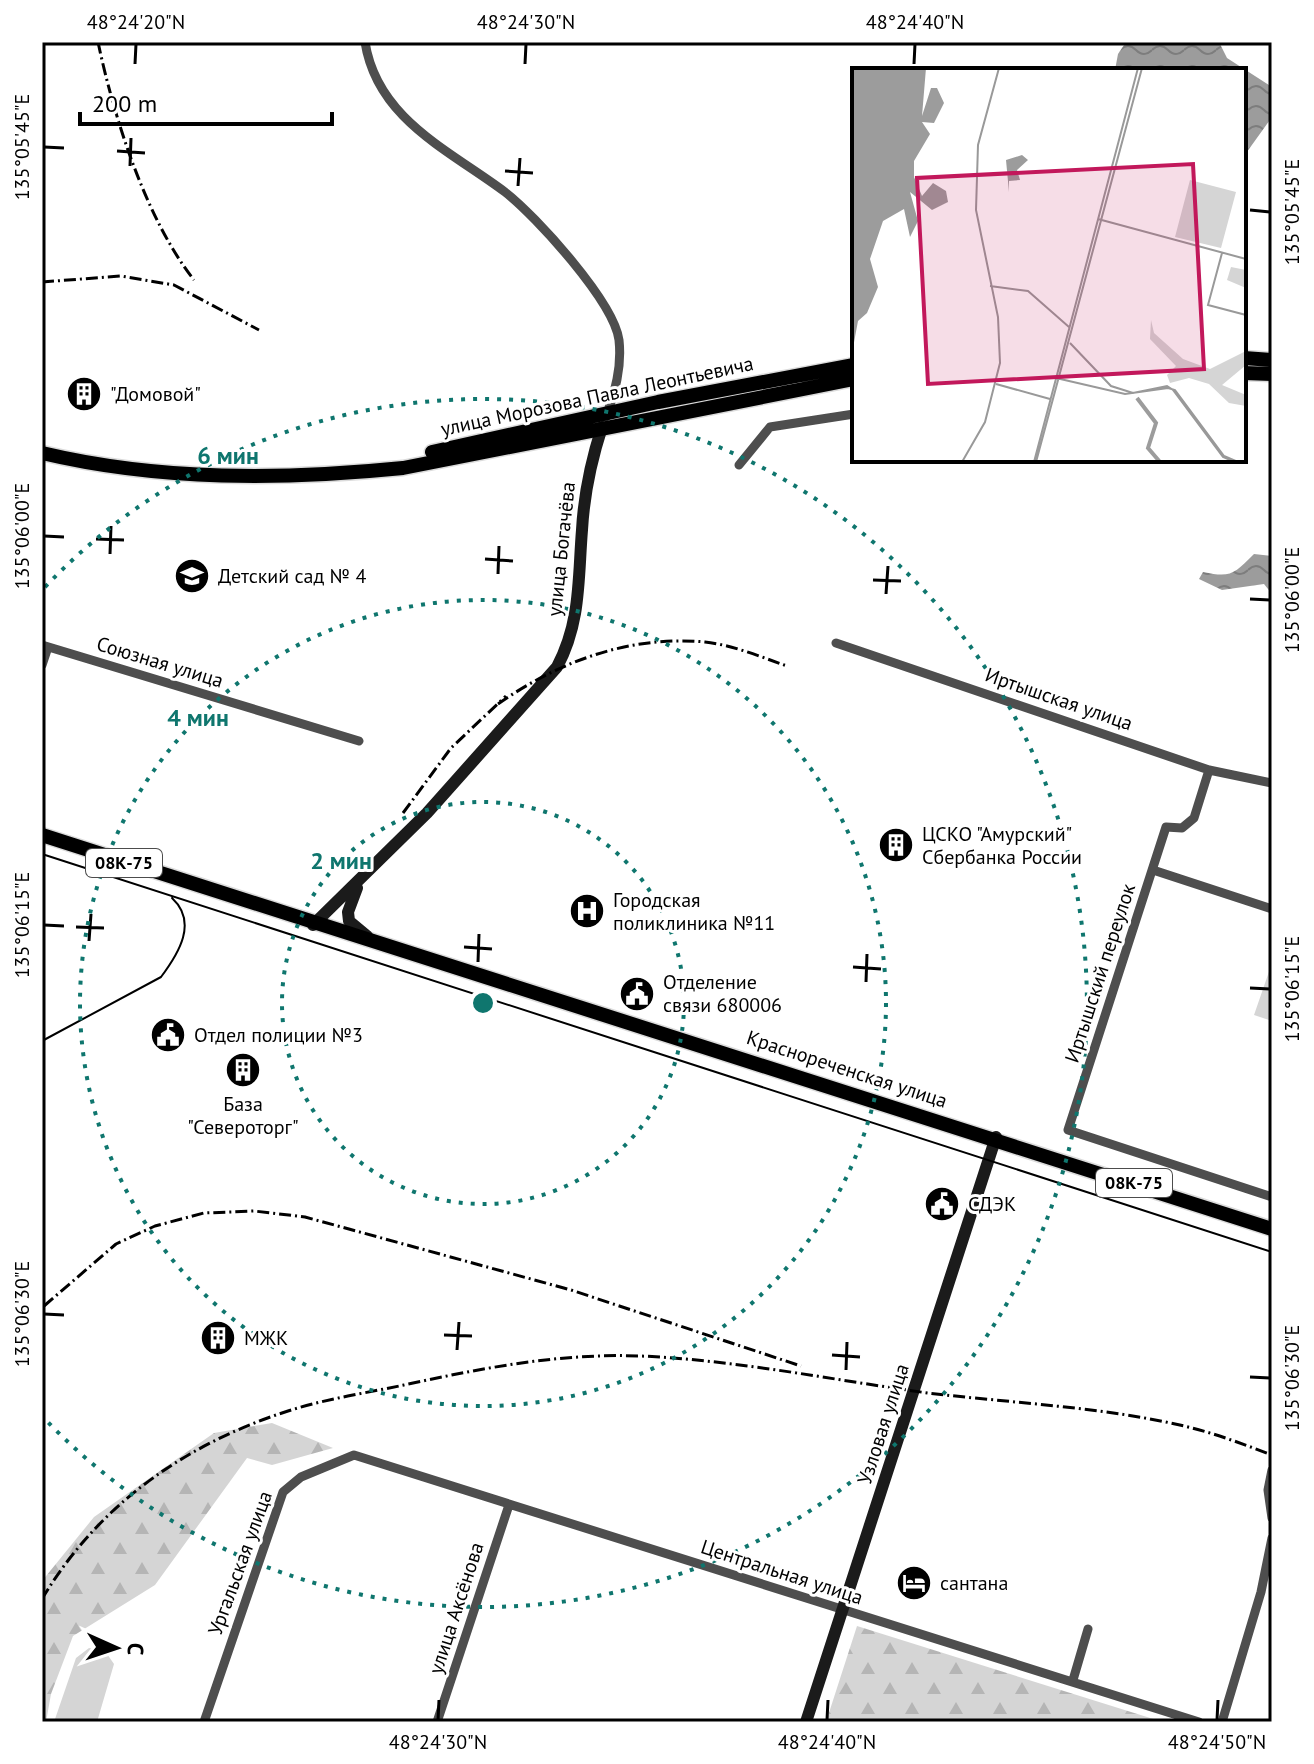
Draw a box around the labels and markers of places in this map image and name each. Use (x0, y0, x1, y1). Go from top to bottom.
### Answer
building icon: "Домовой" (65, 375, 103, 413)
place label: "Домовой" (110, 381, 201, 407)
school or university icon: Детский сад № 4 (173, 557, 211, 595)
place label: Детский сад № 4 (218, 563, 366, 589)
place label: ЦСКО "Амурский" Сбербанка России (922, 821, 1082, 870)
building icon: ЦСКО "Амурский" Сбербанка России (877, 826, 915, 864)
place label: Городская поликлиника №11 (613, 887, 775, 936)
hospital icon: Городская поликлиника №11 (568, 892, 606, 930)
place label: Отделение связи 680006 (663, 969, 782, 1018)
public building icon: Отделение связи 680006 (618, 975, 656, 1013)
centre of rings (469, 989, 497, 1017)
public building icon: Отдел полиции №3 (149, 1016, 187, 1054)
place label: Отдел полиции №3 (194, 1022, 363, 1048)
building icon: База "Североторг" (224, 1051, 262, 1089)
place label: База "Североторг" (187, 1091, 299, 1140)
public building icon: СДЭК (923, 1185, 961, 1223)
place label: СДЭК (968, 1191, 1016, 1217)
building icon: МЖК (199, 1319, 237, 1357)
place label: МЖК (244, 1325, 288, 1351)
hotel icon: сантана (895, 1564, 933, 1602)
place label: сантана (940, 1570, 1008, 1596)

